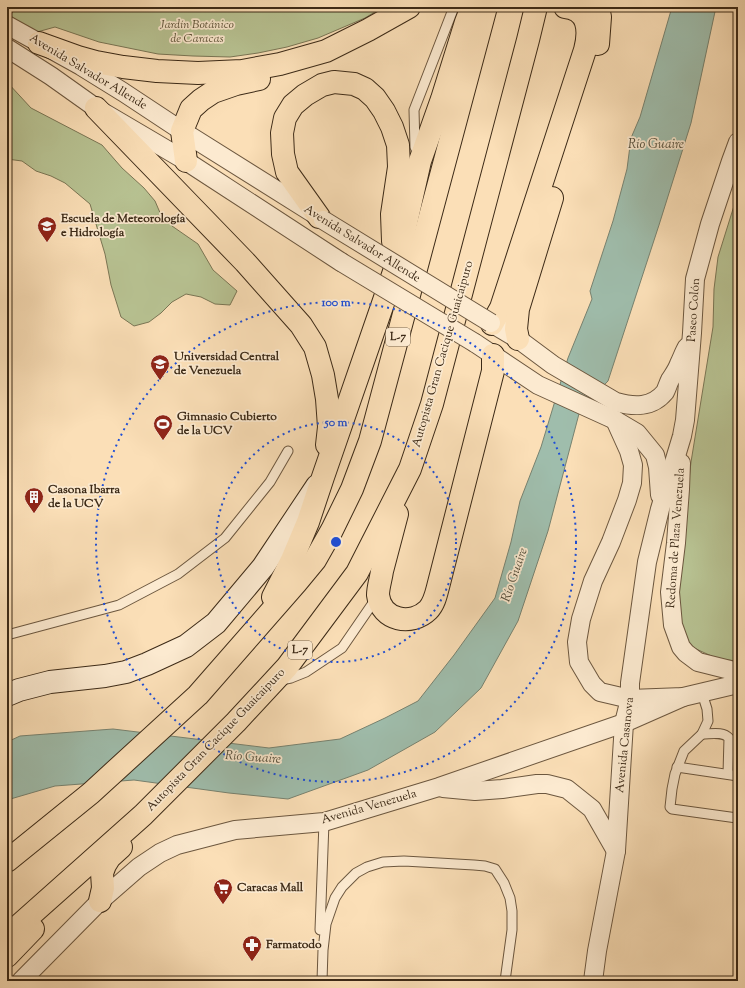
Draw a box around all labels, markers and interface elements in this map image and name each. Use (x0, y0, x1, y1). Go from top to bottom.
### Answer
park label: Jardín Botánico de Caracas (159, 16, 234, 48)
street label: Avenida Salvador Allende (26, 30, 151, 115)
water label: Río Guaire (628, 136, 684, 154)
street label: Avenida Salvador Allende (300, 201, 424, 288)
place label: Escuela de Meteorología e Hidrología (60, 210, 186, 242)
school or university icon: Escuela de Meteorología e Hidrología (36, 215, 58, 243)
street label: Autopista Gran Cacique Guaicaipuro (408, 258, 478, 449)
street label: Paseo Colón (683, 277, 705, 343)
text: 100 m (320, 294, 351, 312)
road number: L-7 (386, 328, 410, 346)
place label: Universidad Central de Venezuela (173, 348, 280, 380)
school or university icon: Universidad Central de Venezuela (149, 353, 171, 381)
place label: Gimnasio Cubierto de la UCV (177, 408, 277, 440)
sports icon: Gimnasio Cubierto de la UCV (152, 413, 174, 441)
text: 50 m (324, 414, 348, 432)
street label: Redoma de Plaza Venezuela (662, 467, 690, 609)
place label: Casona Ibarra de la UCV (48, 481, 121, 513)
building icon: Casona Ibarra de la UCV (23, 486, 45, 514)
centre of rings (329, 535, 343, 549)
water label: Río Guaire (497, 546, 533, 604)
road number: L-7 (288, 641, 312, 659)
street label: Autopista Gran Cacique Guaicaipuro (142, 664, 290, 816)
street label: Avenida Casanova (611, 696, 639, 794)
water label: Río Guaire (224, 747, 282, 769)
street label: Avenida Venezuela (319, 785, 419, 829)
supermarket icon: Caracas Mall (212, 877, 234, 905)
place label: Caracas Mall (237, 879, 304, 897)
pharmacy icon: Farmatodo (241, 934, 263, 962)
place label: Farmatodo (265, 936, 322, 954)

